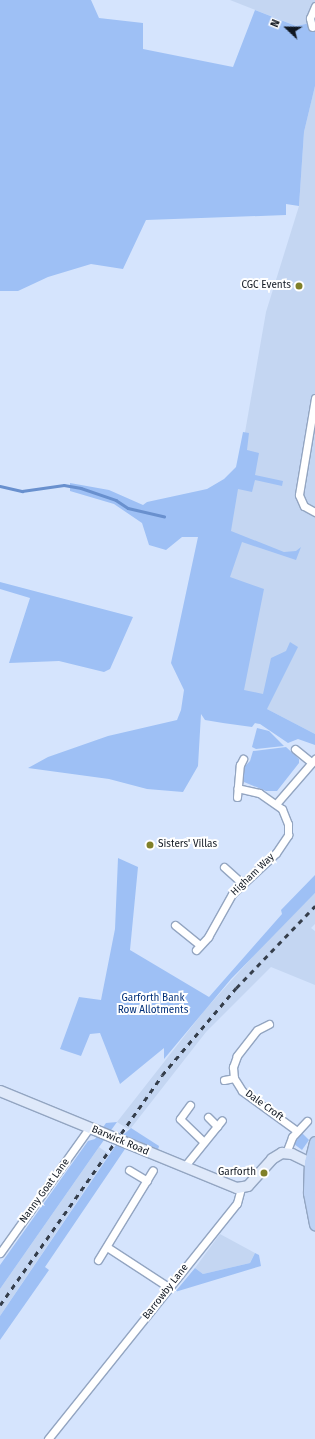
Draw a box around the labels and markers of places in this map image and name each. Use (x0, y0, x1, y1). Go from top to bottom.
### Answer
place label: CGC Events (241, 280, 291, 292)
marker: CGC Events (294, 281, 304, 291)
place label: Sisters' Villas (158, 839, 217, 851)
marker: Sisters' Villas (145, 840, 155, 850)
place label: Garforth (218, 1167, 256, 1179)
marker: Garforth (259, 1168, 269, 1178)

